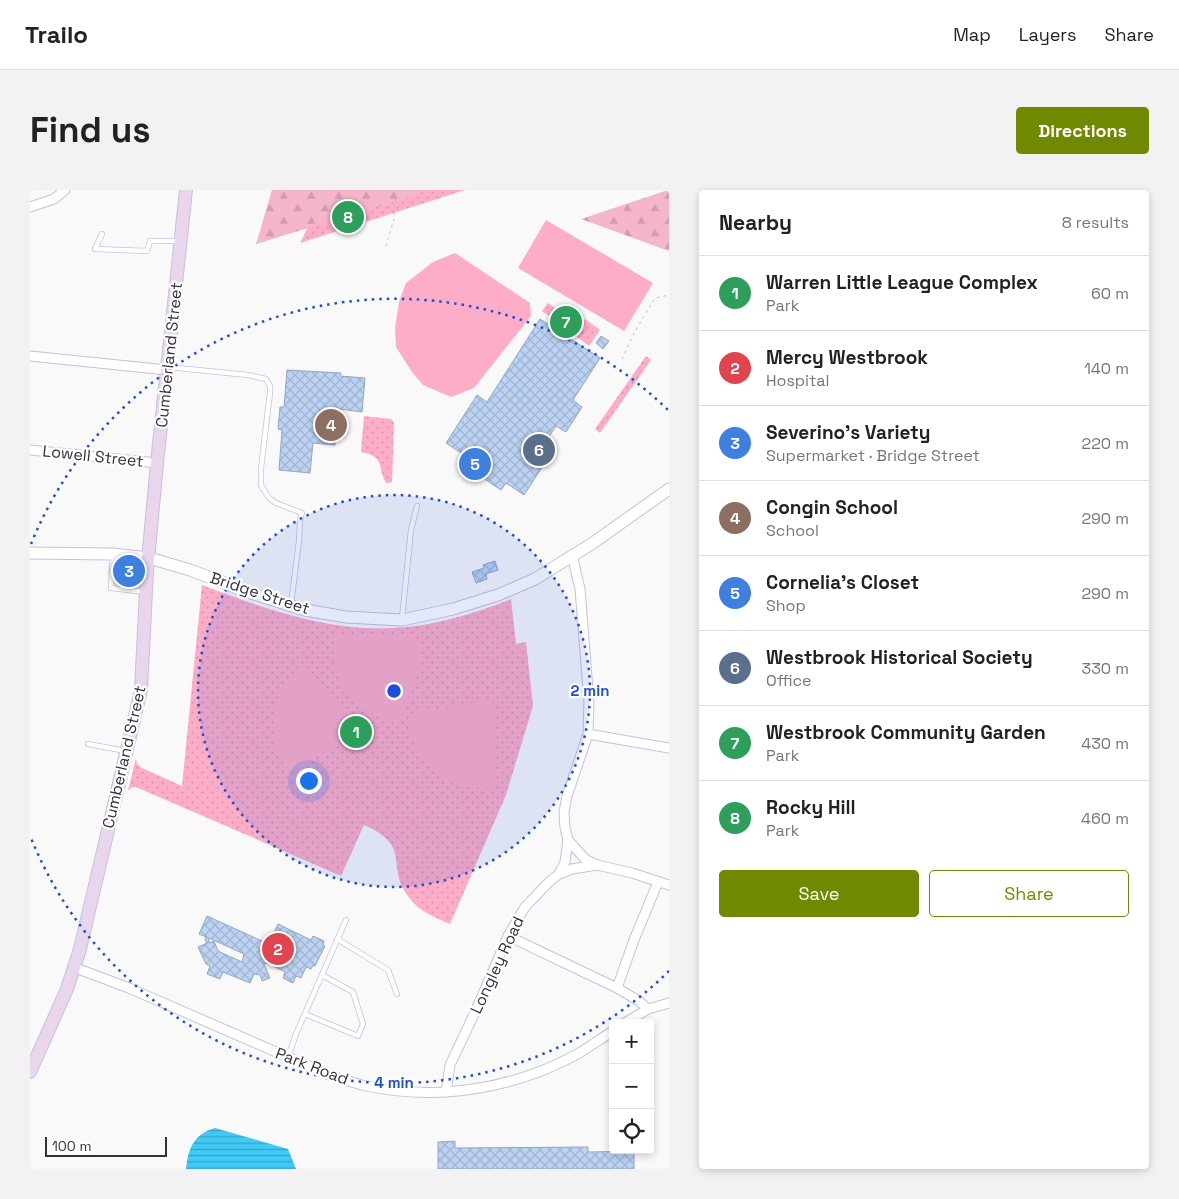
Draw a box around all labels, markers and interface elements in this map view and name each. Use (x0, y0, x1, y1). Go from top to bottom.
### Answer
text: Trailo (25, 19, 88, 50)
text: Map (953, 23, 991, 46)
text: Layers (1019, 23, 1076, 46)
text: Share (1104, 23, 1154, 46)
button: Directions (1016, 107, 1149, 154)
text: Find us (30, 108, 151, 152)
pin: 8 (332, 198, 364, 236)
text: Nearby (719, 209, 792, 236)
text: 8 results (1062, 212, 1129, 233)
text: Warren Little League Complex (766, 270, 1038, 295)
street label: Cumberland Street (151, 281, 187, 429)
text: 1 (731, 283, 739, 304)
text: 60 m (1091, 283, 1129, 304)
text: Park (766, 295, 799, 316)
pin: 7 (550, 303, 582, 341)
text: Mercy Westbrook (766, 345, 928, 370)
text: 2 (730, 358, 740, 379)
text: 140 m (1084, 358, 1129, 379)
text: Hospital (766, 370, 829, 391)
pin: 4 (315, 406, 347, 444)
text: Severino's Variety (766, 420, 930, 445)
pin: 6 (523, 431, 555, 469)
text: 3 (730, 433, 740, 454)
text: 220 m (1082, 433, 1129, 454)
street label: Lowell Street (41, 440, 145, 472)
pin: 5 (459, 445, 491, 483)
text: Supermarket · Bridge Street (766, 445, 980, 466)
text: Congin School (766, 495, 898, 520)
text: 4 (730, 508, 740, 529)
text: 290 m (1081, 508, 1129, 529)
text: School (766, 520, 819, 541)
pin: 3 (113, 552, 145, 590)
street label: Bridge Street (207, 567, 313, 619)
text: Cornelia's Closet (766, 570, 919, 595)
text: 5 (730, 583, 740, 604)
text: 290 m (1081, 583, 1129, 604)
text: Shop (766, 595, 806, 616)
text: Westbrook Historical Society (766, 645, 1033, 670)
text: 6 (730, 658, 740, 679)
text: 330 m (1082, 658, 1129, 679)
text: Office (766, 670, 812, 691)
text: 2 min (571, 681, 609, 700)
centre of rings (385, 682, 403, 700)
street label: Cumberland Street (97, 684, 151, 830)
pin: 1 (340, 713, 372, 751)
text: Westbrook Community Garden (766, 720, 1046, 745)
text: 7 (731, 733, 739, 754)
text: 430 m (1081, 733, 1129, 754)
text: Park (766, 745, 799, 766)
your location (296, 768, 322, 794)
text: Rocky Hill (766, 795, 856, 820)
text: 8 (730, 808, 740, 829)
text: 460 m (1081, 808, 1129, 829)
text: Park (766, 820, 799, 841)
button: Save (719, 870, 919, 917)
button: Share (929, 870, 1129, 917)
street label: Longley Road (465, 913, 529, 1017)
pin: 2 (262, 930, 294, 968)
map controls (609, 1019, 654, 1154)
button: + (609, 1019, 654, 1064)
street label: Park Road (272, 1042, 352, 1090)
button: − (609, 1064, 654, 1109)
text: 4 min (374, 1073, 414, 1092)
button: locate (609, 1109, 654, 1154)
scale bar (45, 1134, 168, 1157)
text: 100 m (52, 1137, 91, 1155)

